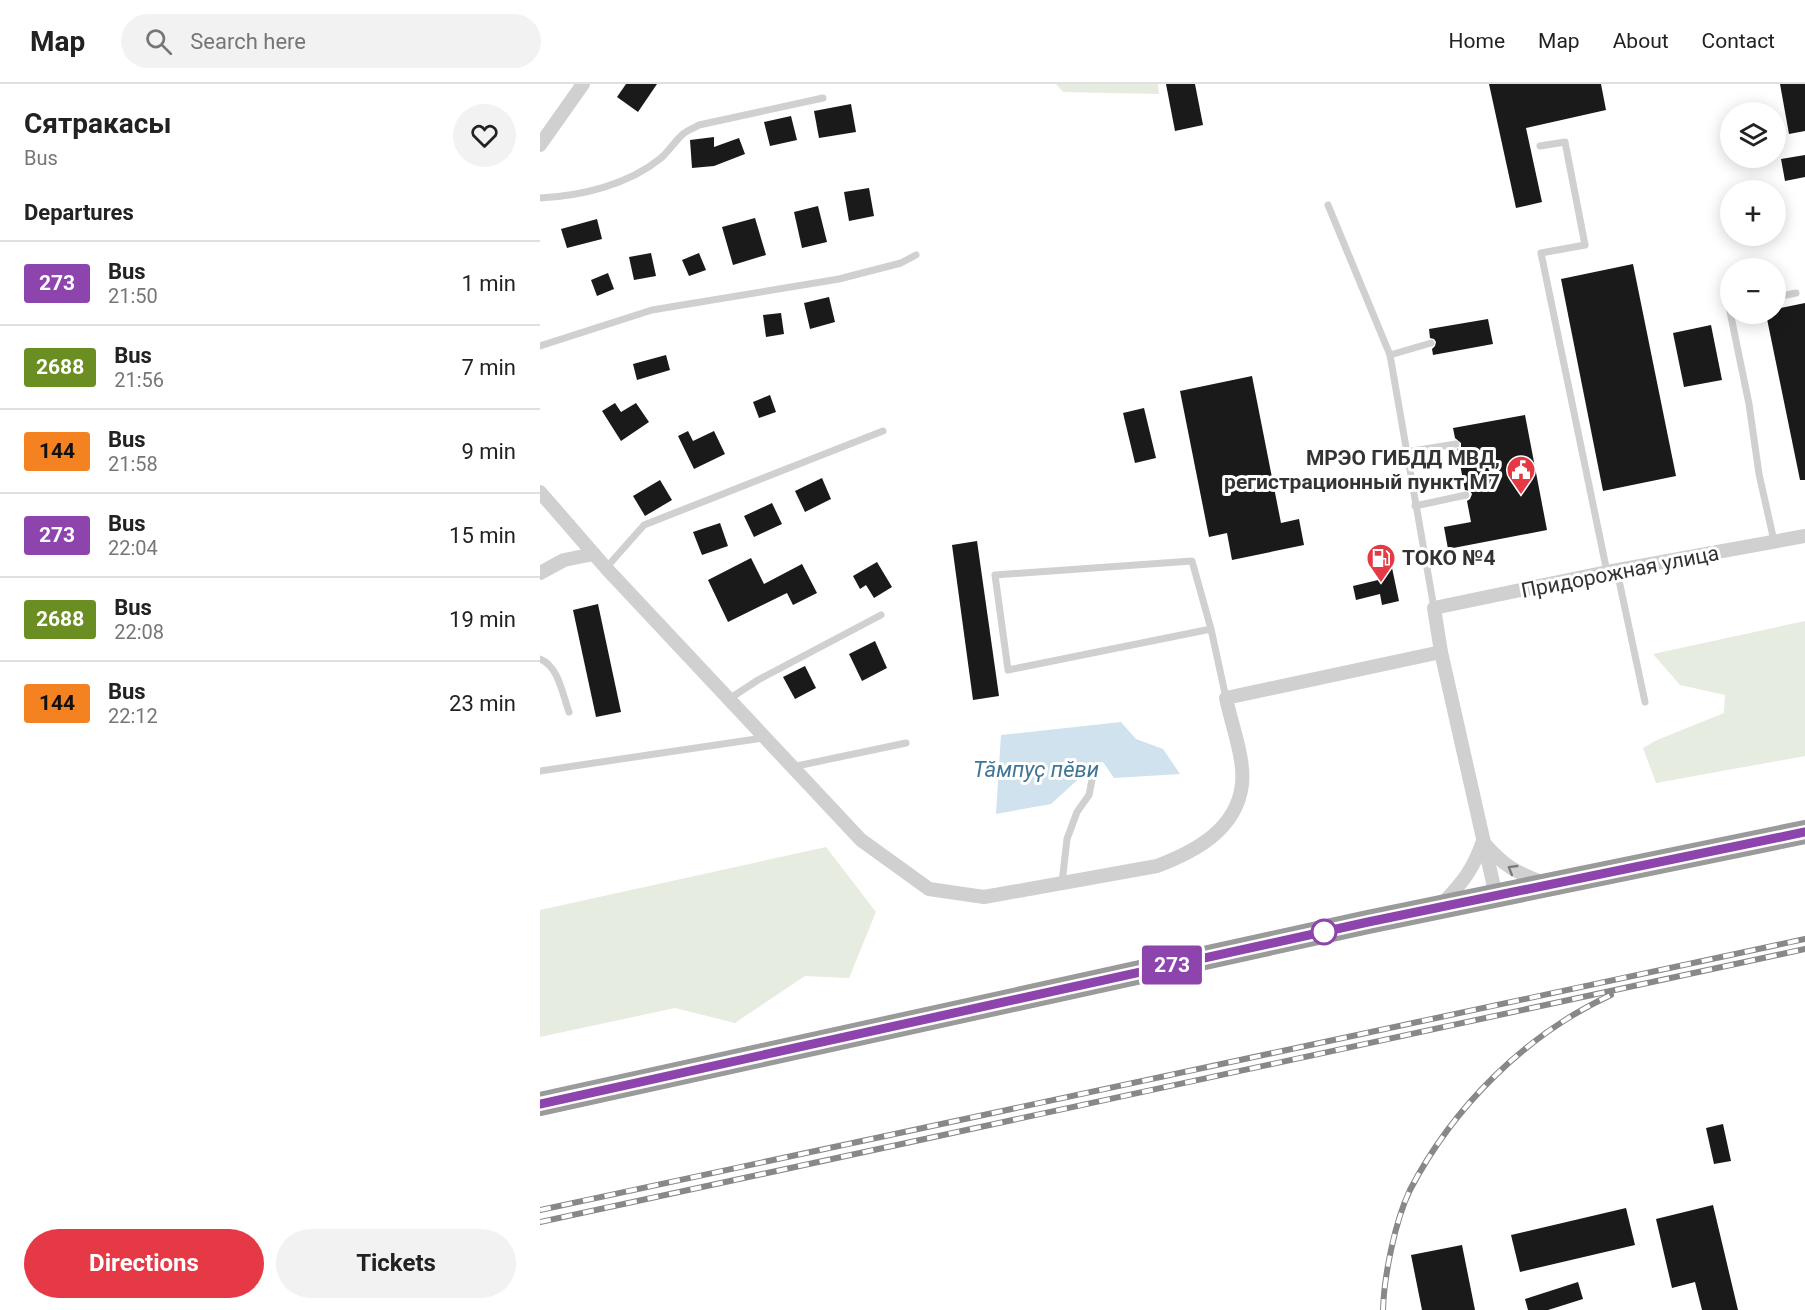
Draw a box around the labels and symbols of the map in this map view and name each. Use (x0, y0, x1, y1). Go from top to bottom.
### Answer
place label: МРЭО ГИБДД МВД, регистрационный пункт М7 (1224, 446, 1500, 494)
public building icon: МРЭО ГИБДД МВД, регистрационный пункт М7 (1505, 454, 1537, 496)
street label: Придорожная улица (1519, 541, 1721, 603)
fuel station icon: ТОКО №4 (1365, 542, 1397, 584)
place label: ТОКО №4 (1402, 546, 1496, 570)
water label: Тӑмпуҫ пӗви (973, 757, 1099, 782)
one-way arrow (1508, 864, 1518, 876)
unlabelled marker (1311, 919, 1337, 945)
line badge: 273 (1138, 946, 1206, 984)

